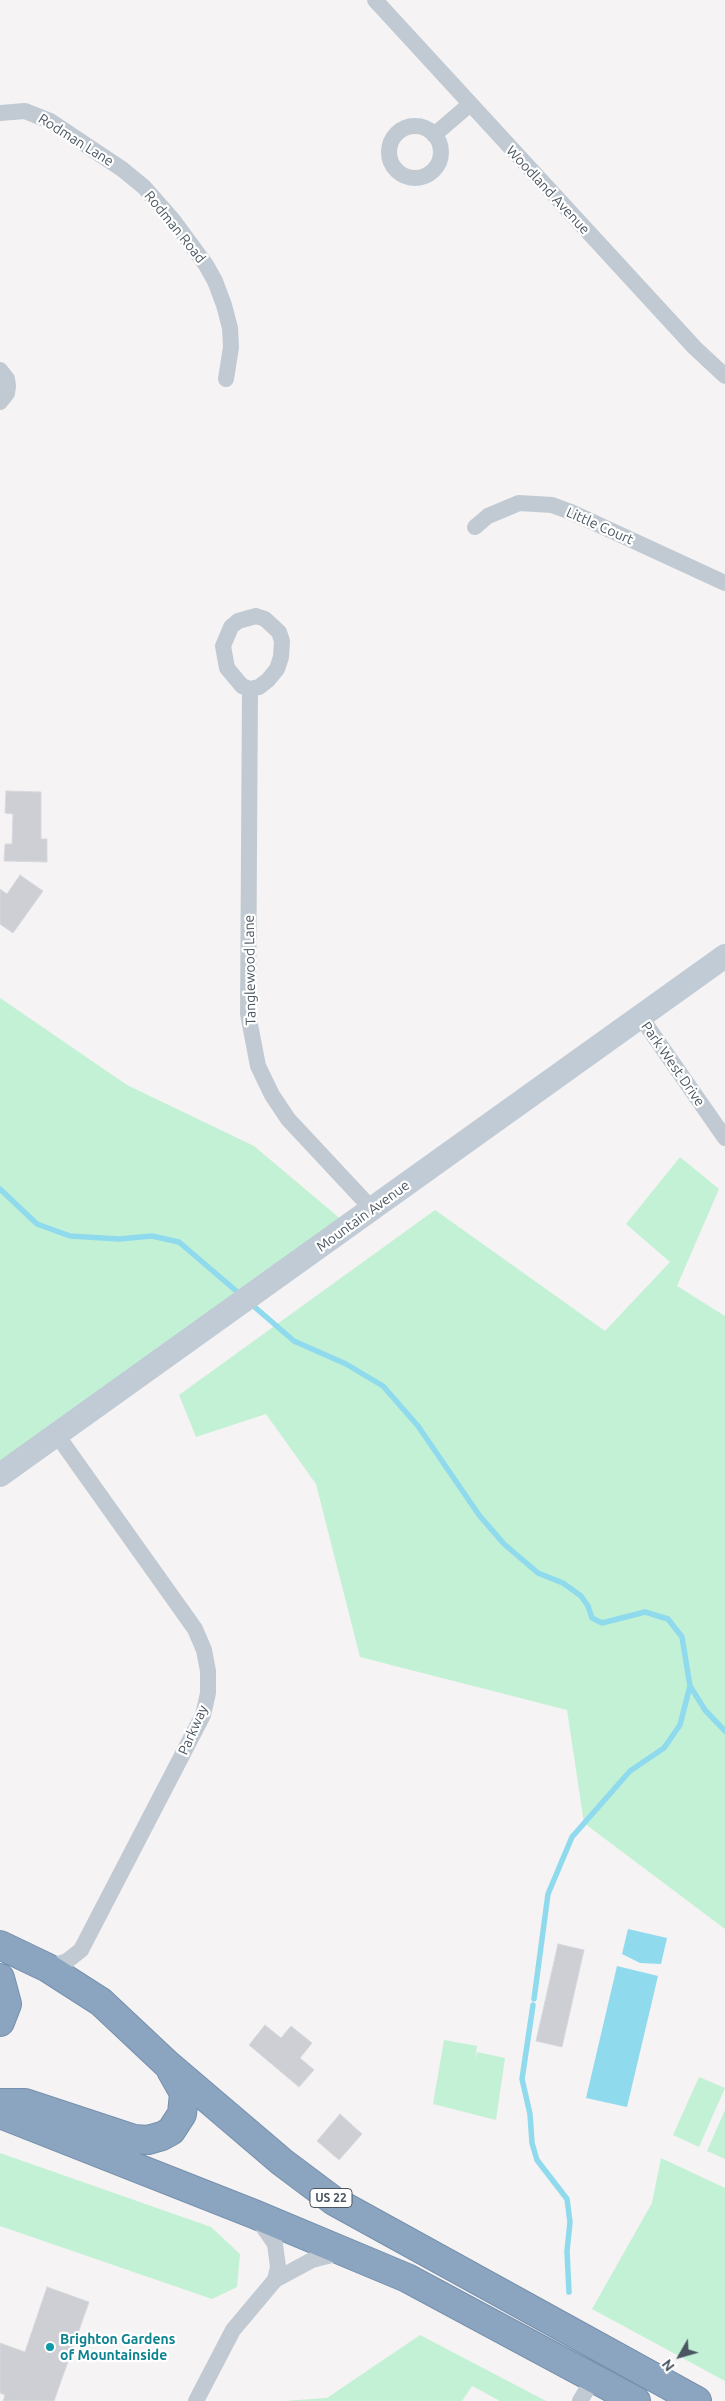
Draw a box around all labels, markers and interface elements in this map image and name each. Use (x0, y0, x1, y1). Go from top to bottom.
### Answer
street label: Rodman Lane (35, 110, 117, 170)
street label: Woodland Avenue (503, 142, 593, 238)
street label: Rodman Road (141, 188, 209, 266)
street label: Little Court (564, 504, 636, 548)
street label: Tanglewood Lane (241, 915, 259, 1025)
street label: Park West Drive (638, 1018, 708, 1110)
street label: Mountain Avenue (313, 1177, 413, 1255)
street label: Parkway (175, 1703, 211, 1757)
road number: US 22 (310, 2188, 352, 2208)
place label: Brighton Gardens of Mountainside (60, 2331, 175, 2364)
north arrow (655, 2331, 705, 2381)
marker: Brighton Gardens of Mountainside (44, 2341, 56, 2353)
text: N (659, 2356, 678, 2374)

